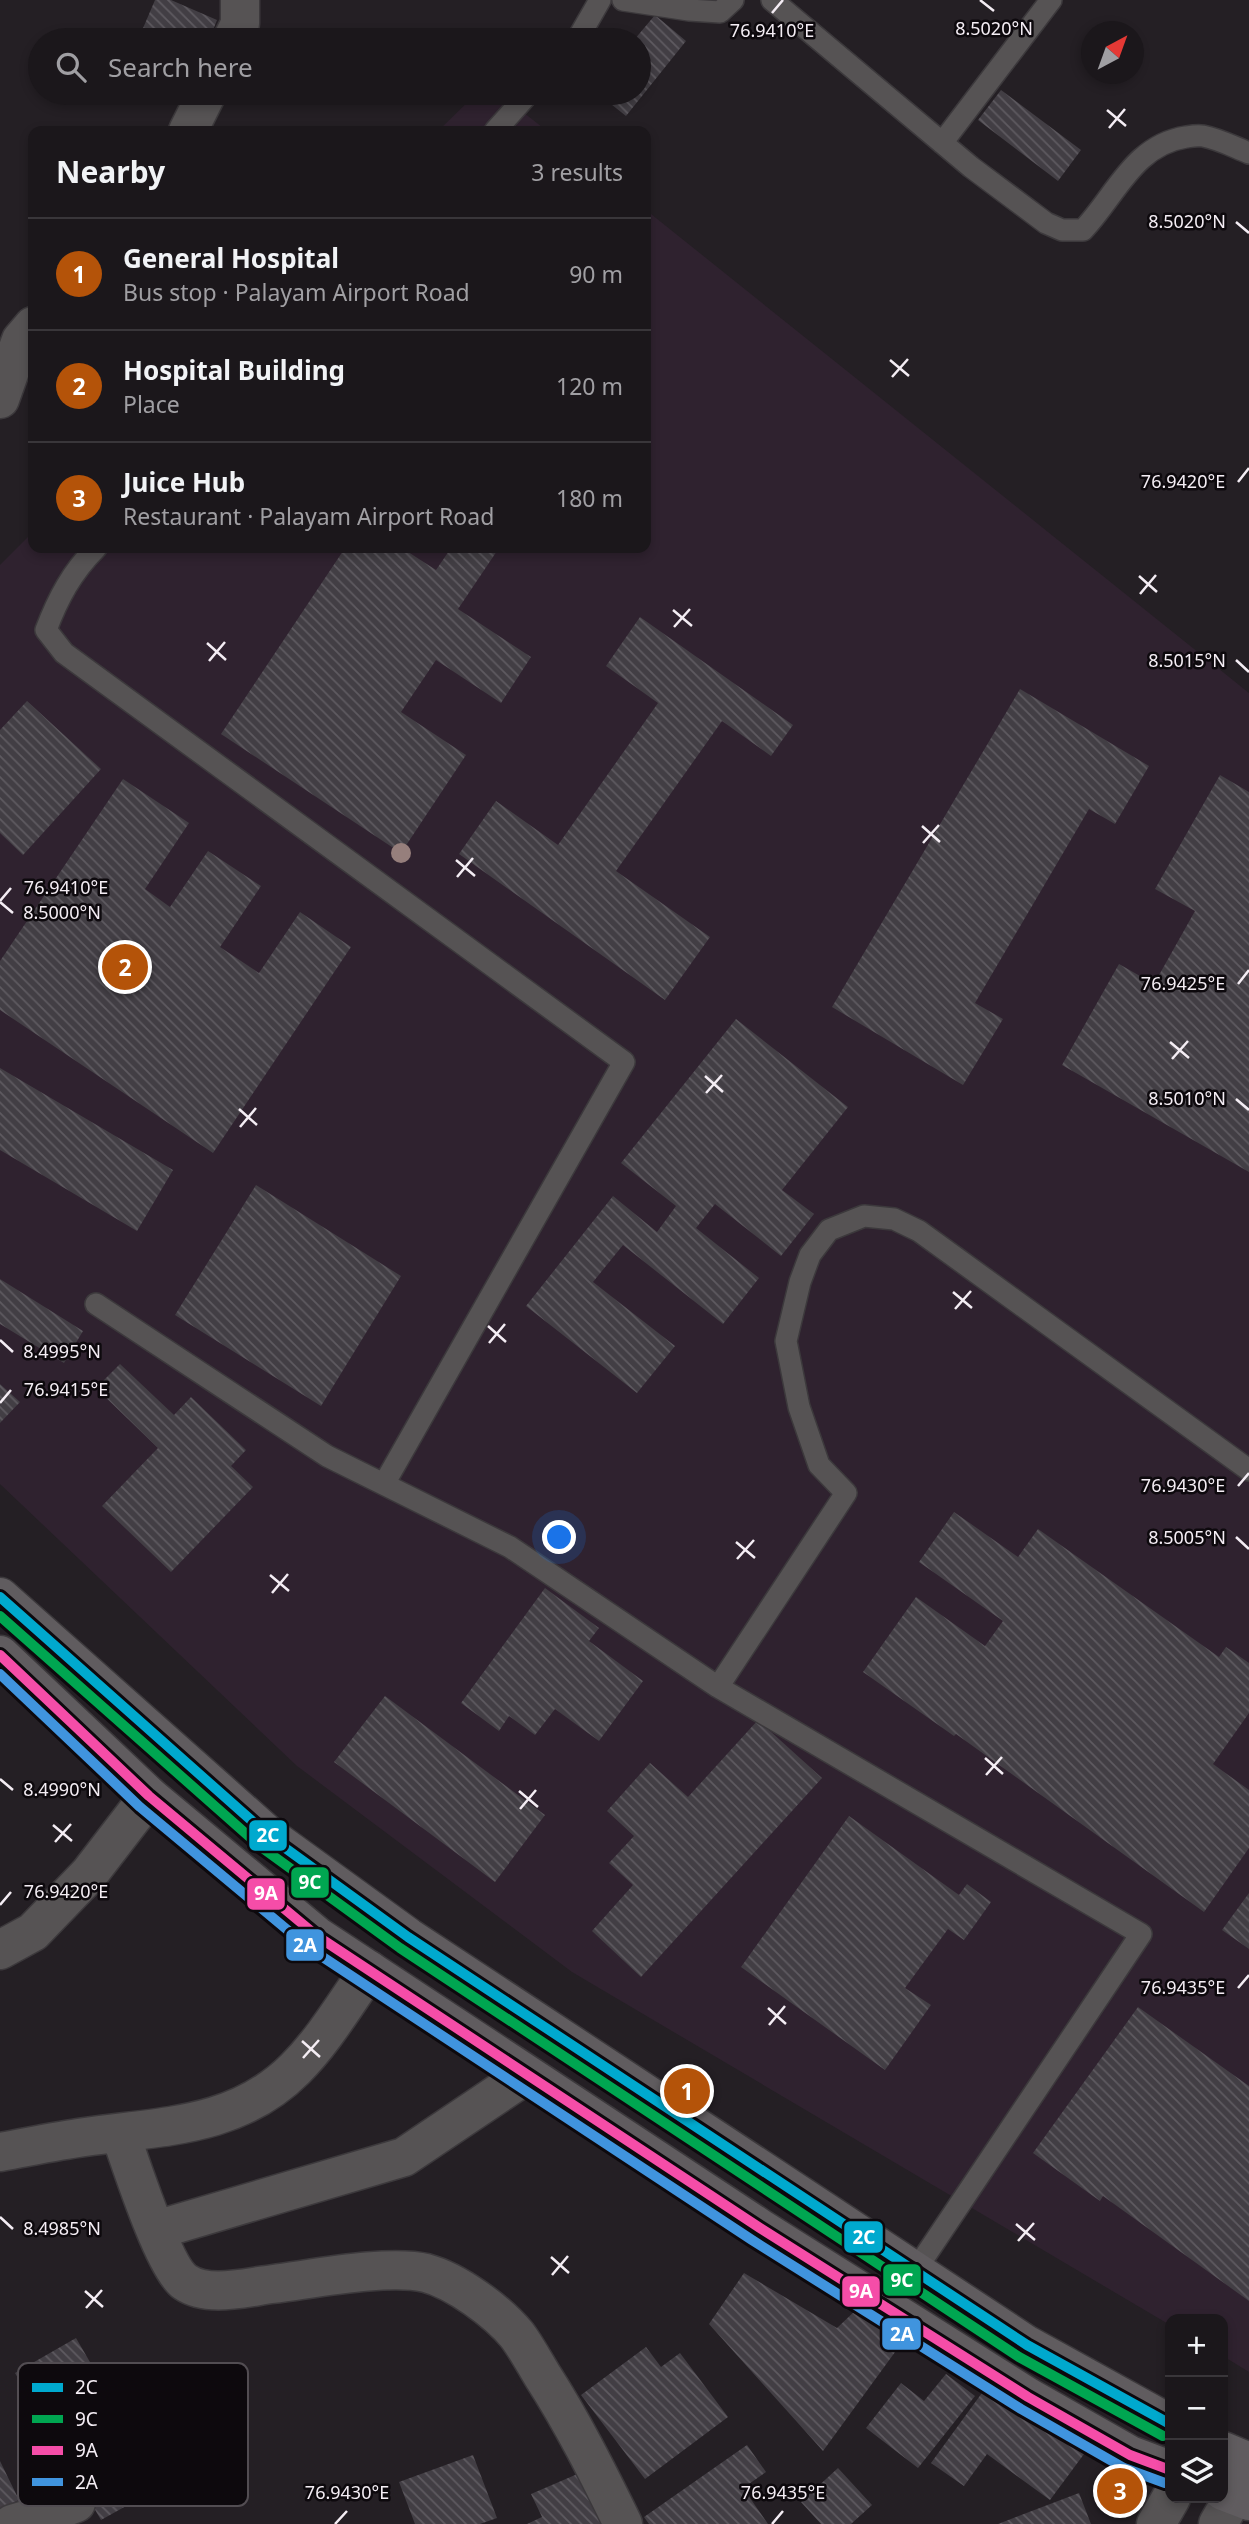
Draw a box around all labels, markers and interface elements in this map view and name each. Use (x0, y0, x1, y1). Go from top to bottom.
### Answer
text: 8.5020°N (955, 16, 1033, 40)
text: 76.9410°E (730, 18, 814, 42)
north arrow (1081, 21, 1144, 84)
search box (28, 28, 651, 105)
icon: search (52, 48, 90, 86)
text: Search here (108, 49, 253, 85)
text: Nearby (56, 151, 165, 192)
text: 3 results (531, 156, 623, 188)
text: 8.5020°N (1148, 209, 1226, 233)
text: General Hospital (123, 240, 339, 276)
text: 1 (72, 258, 86, 290)
text: 90 m (569, 258, 623, 290)
text: Bus stop · Palayam Airport Road (123, 276, 470, 308)
text: Hospital Building (123, 352, 345, 388)
text: 2 (72, 370, 86, 402)
text: 120 m (556, 370, 623, 402)
text: Place (123, 388, 180, 420)
text: Juice Hub (123, 464, 245, 500)
text: 76.9420°E (1141, 469, 1225, 493)
text: 3 (72, 482, 86, 514)
text: 180 m (556, 482, 623, 514)
text: Restaurant · Palayam Airport Road (123, 500, 494, 532)
text: 8.5015°N (1148, 648, 1226, 672)
text: 76.9410°E (24, 875, 108, 899)
text: 8.5000°N (23, 900, 101, 924)
pin: 2 (102, 941, 148, 993)
text: 76.9425°E (1141, 971, 1225, 995)
text: 8.5010°N (1148, 1086, 1226, 1110)
text: 8.4995°N (23, 1339, 101, 1363)
text: 76.9415°E (24, 1377, 108, 1401)
text: 76.9430°E (1141, 1473, 1225, 1497)
your location (542, 1520, 576, 1554)
text: 8.5005°N (1148, 1525, 1226, 1549)
text: 8.4990°N (23, 1777, 101, 1801)
line badge: 2C (248, 1819, 288, 1852)
text: 2C (256, 1822, 280, 1848)
line badge: 9C (290, 1866, 330, 1899)
text: 9C (298, 1869, 322, 1895)
line badge: 9A (246, 1877, 286, 1911)
text: 76.9420°E (24, 1879, 108, 1903)
text: 9A (254, 1880, 279, 1906)
line badge: 2A (285, 1928, 325, 1962)
text: 2A (293, 1932, 318, 1958)
text: 76.9435°E (1141, 1975, 1225, 1999)
pin: 1 (664, 2065, 710, 2117)
text: 8.4985°N (23, 2216, 101, 2240)
line badge: 2C (843, 2220, 884, 2254)
text: 2C (852, 2224, 876, 2250)
line badge: 9C (882, 2263, 922, 2297)
text: 9C (890, 2267, 914, 2293)
line badge: 9A (841, 2275, 881, 2308)
text: 9A (849, 2278, 874, 2304)
map controls (1165, 2314, 1228, 2503)
button: + (1165, 2314, 1228, 2377)
line badge: 2A (881, 2317, 922, 2351)
text: 2A (890, 2321, 915, 2347)
legend (18, 2363, 248, 2506)
text: 2C (75, 2374, 98, 2400)
button: − (1165, 2377, 1228, 2440)
text: 9C (75, 2406, 98, 2432)
text: 9A (75, 2437, 99, 2463)
button: layers (1165, 2440, 1228, 2503)
pin: 3 (1097, 2465, 1143, 2517)
text: 2A (75, 2469, 99, 2495)
text: 76.9430°E (305, 2480, 389, 2504)
text: 76.9435°E (741, 2480, 825, 2504)

